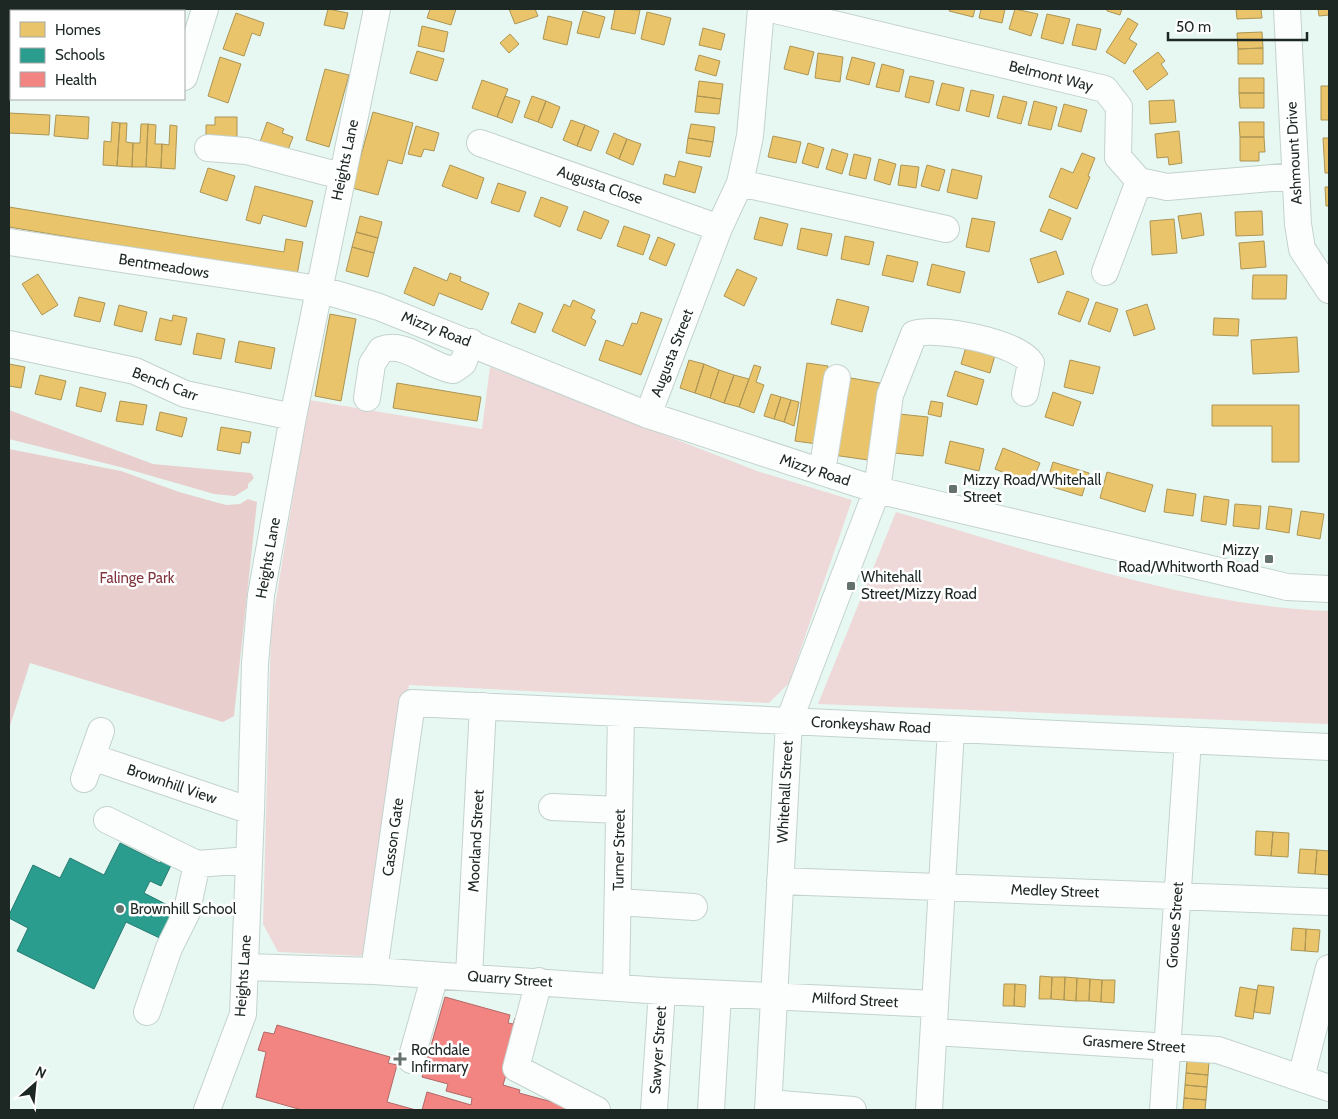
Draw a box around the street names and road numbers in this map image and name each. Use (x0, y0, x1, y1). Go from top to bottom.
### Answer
street label: Belmont Way (1007, 57, 1095, 95)
street label: Ashmount Drive (1282, 101, 1306, 205)
street label: Heights Lane (328, 118, 362, 202)
street label: Augusta Close (555, 162, 645, 208)
street label: Bentmeadows (117, 250, 211, 282)
street label: Augusta Street (647, 307, 697, 399)
street label: Mizzy Road (399, 308, 473, 350)
street label: Bench Carr (129, 363, 201, 405)
street label: Mizzy Road (778, 450, 852, 490)
street label: Heights Lane (252, 516, 284, 600)
street label: Cronkeyshaw Road (811, 713, 931, 737)
street label: Whitehall Street (773, 740, 797, 844)
street label: Brownhill View (125, 760, 220, 808)
street label: Moorland Street (464, 789, 488, 893)
street label: Casson Gate (379, 796, 407, 877)
street label: Turner Street (609, 809, 629, 891)
street label: Medley Street (1010, 880, 1100, 902)
street label: Grouse Street (1163, 881, 1187, 969)
street label: Heights Lane (231, 934, 255, 1018)
street label: Quarry Street (467, 967, 553, 991)
street label: Milford Street (811, 989, 899, 1011)
street label: Sawyer Street (646, 1005, 670, 1095)
street label: Grasmere Street (1082, 1031, 1186, 1057)

